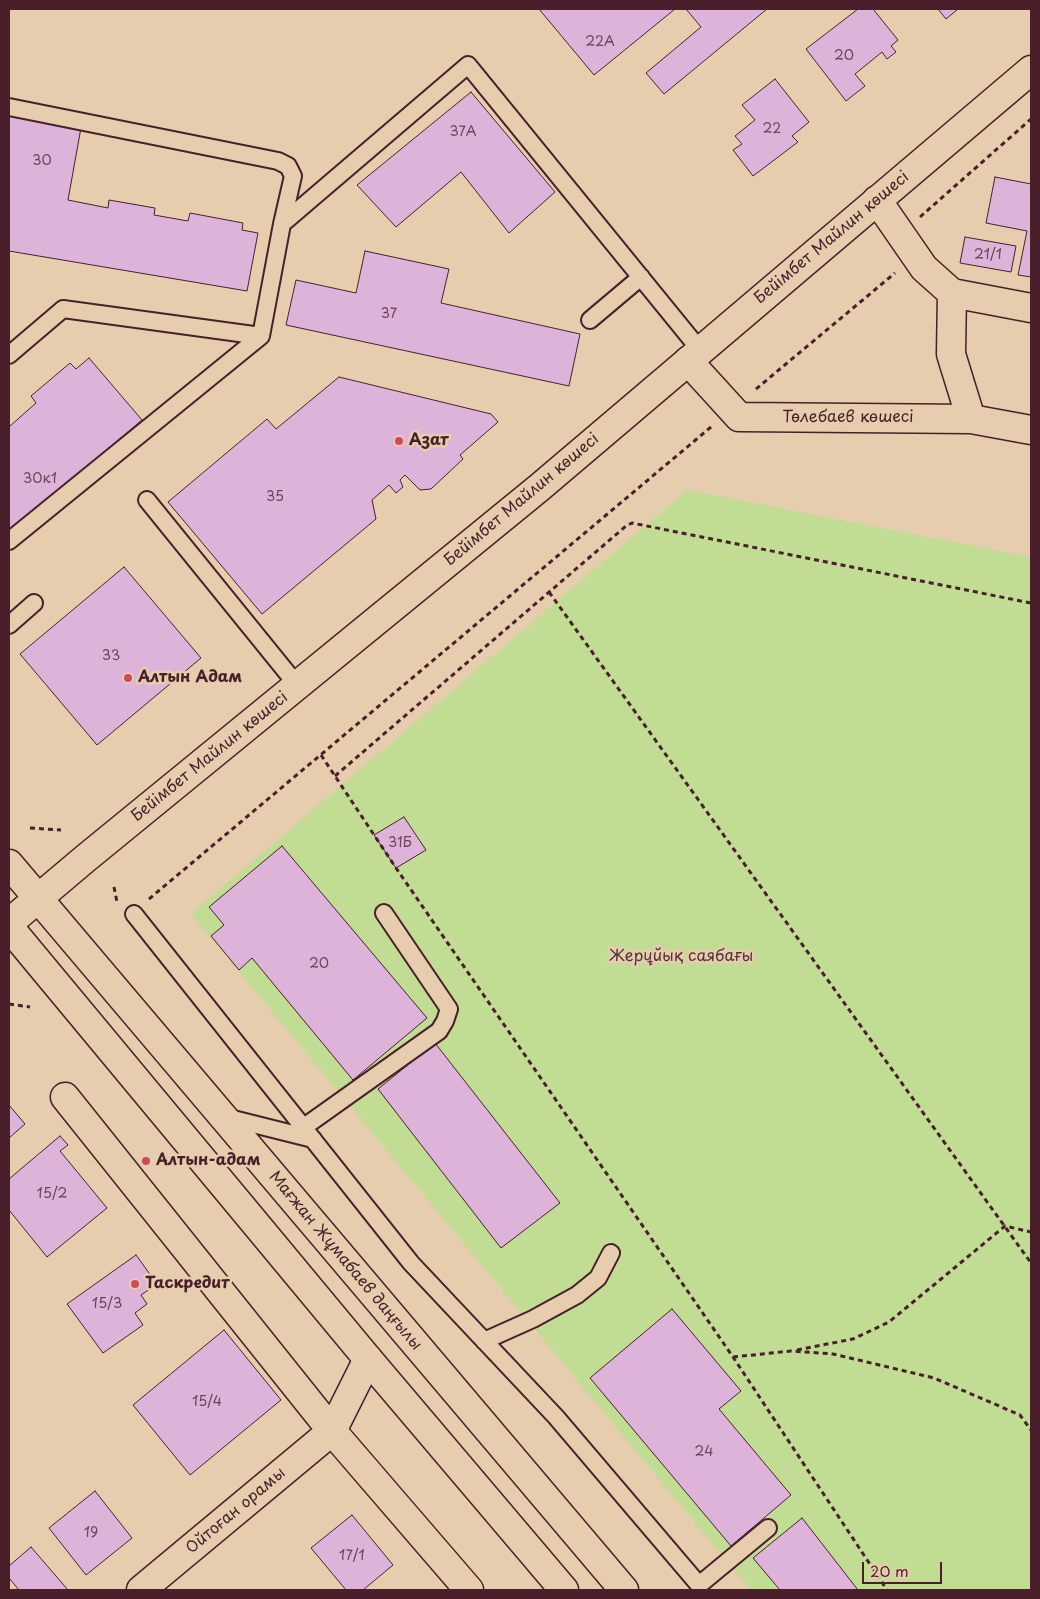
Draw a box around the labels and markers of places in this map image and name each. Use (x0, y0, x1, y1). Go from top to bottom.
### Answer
place label: Азат (409, 431, 449, 451)
marker: Азат (393, 435, 405, 447)
place label: Алтын Адам (138, 668, 242, 688)
marker: Алтын Адам (122, 672, 134, 684)
place label: Алтын-адам (156, 1151, 261, 1171)
marker: Алтын-адам (140, 1155, 152, 1167)
place label: Таскредит (145, 1274, 229, 1294)
marker: Таскредит (129, 1278, 141, 1290)

